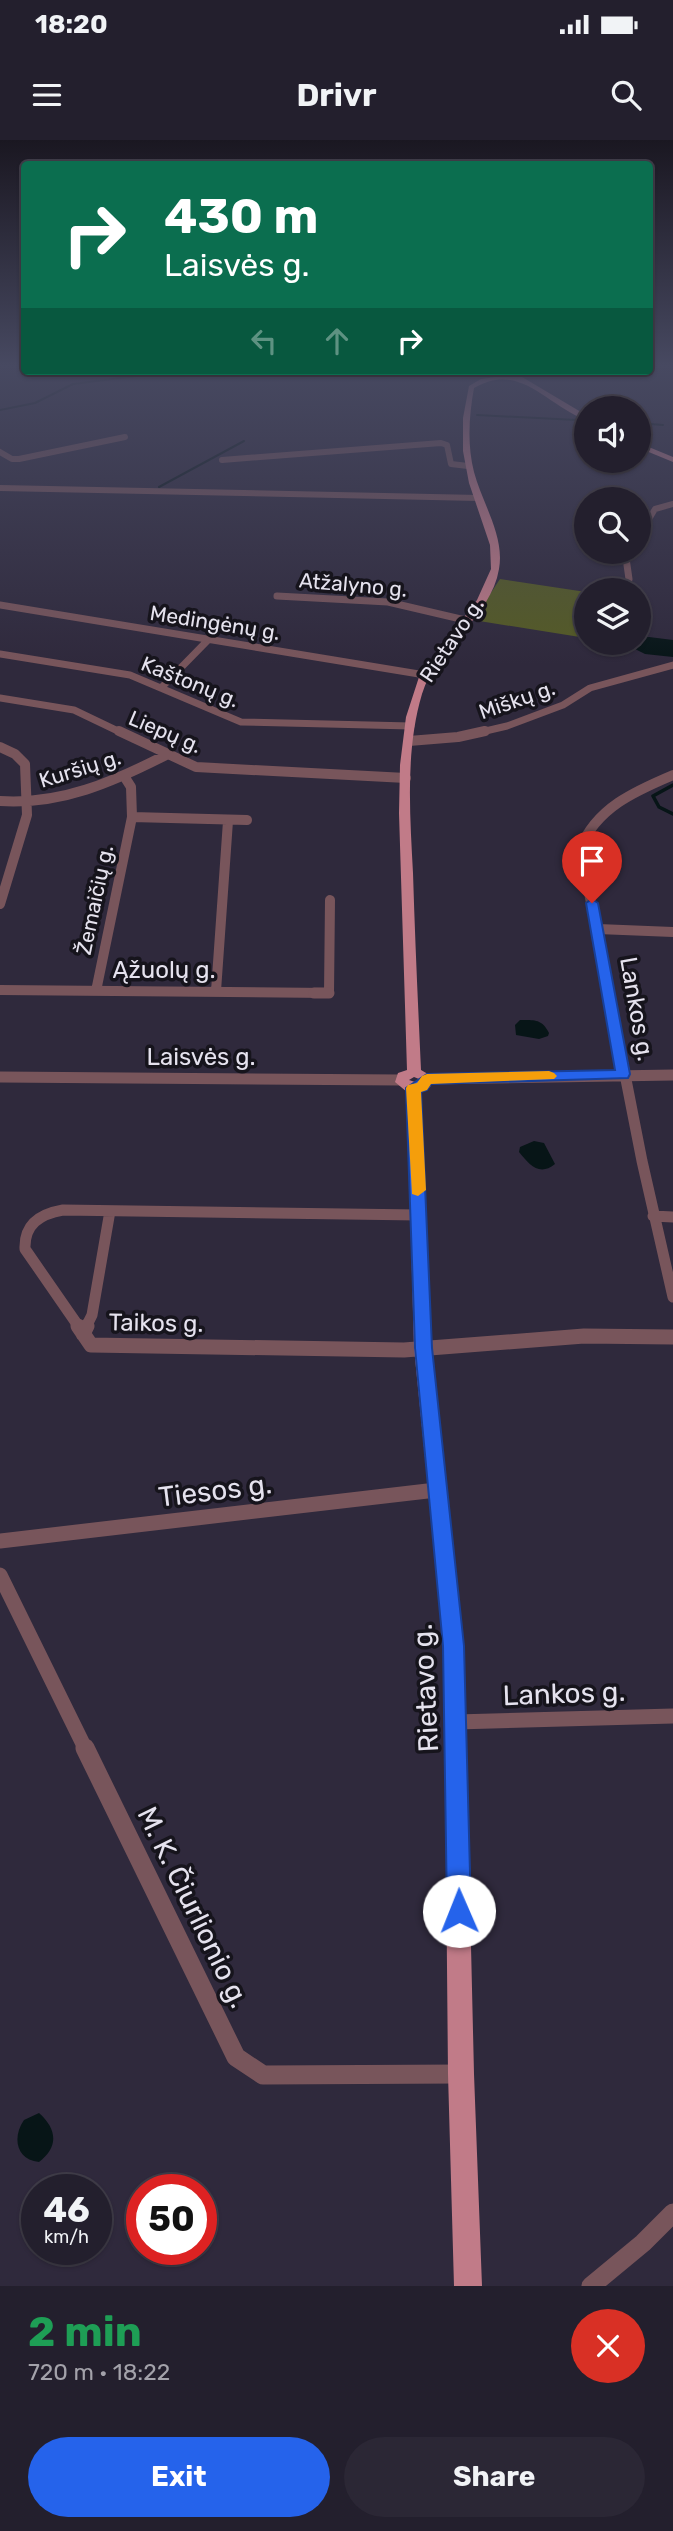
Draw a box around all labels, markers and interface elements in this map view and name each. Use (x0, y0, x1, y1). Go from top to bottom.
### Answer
text: 18:20 (35, 9, 108, 40)
icon: menu (28, 76, 66, 114)
text: Drivr (296, 76, 377, 114)
icon: search (607, 76, 645, 114)
text: 430 m (164, 187, 318, 245)
icon: right (49, 189, 140, 280)
text: Laisvės g. (164, 246, 310, 284)
icon: left (245, 322, 283, 360)
icon: ahead (318, 322, 356, 360)
icon: right (391, 322, 429, 360)
map controls (574, 396, 651, 655)
button: sound (574, 396, 651, 473)
button: search (574, 487, 651, 564)
street label: Atžalyno g. (298, 567, 408, 602)
button: layers (574, 578, 651, 655)
street label: Rietavo g. (414, 593, 489, 687)
street label: Medingėnų g. (148, 600, 282, 645)
street label: Kaštonų g. (138, 651, 243, 712)
street label: Miškų g. (475, 675, 558, 724)
street label: Liepų g. (125, 705, 205, 758)
street label: Kuršių g. (36, 744, 124, 793)
pin (562, 831, 622, 903)
icon: arrive (573, 842, 611, 880)
street label: Žemaičių g. (71, 843, 118, 957)
street label: Lankos g. (614, 955, 660, 1063)
street label: Ąžuolų g. (112, 956, 216, 984)
street label: Laisvės g. (146, 1043, 256, 1071)
street label: Taikos g. (108, 1308, 204, 1338)
street label: Tiesos g. (157, 1467, 274, 1514)
street label: Rietavo g. (406, 1623, 445, 1753)
street label: Lankos g. (502, 1675, 626, 1712)
street label: M. K. Čiurlionio g. (131, 1801, 257, 2013)
position arrow (422, 1874, 496, 1948)
speed limit sign: 50 (126, 2174, 217, 2265)
text: 46 (43, 2189, 90, 2231)
text: km/h (44, 2226, 89, 2248)
text: 2 min (28, 2307, 142, 2357)
button: close (571, 2309, 645, 2383)
text: 720 m · 18:22 (28, 2358, 170, 2386)
button: Exit (28, 2437, 330, 2517)
button: Share (344, 2437, 645, 2517)

